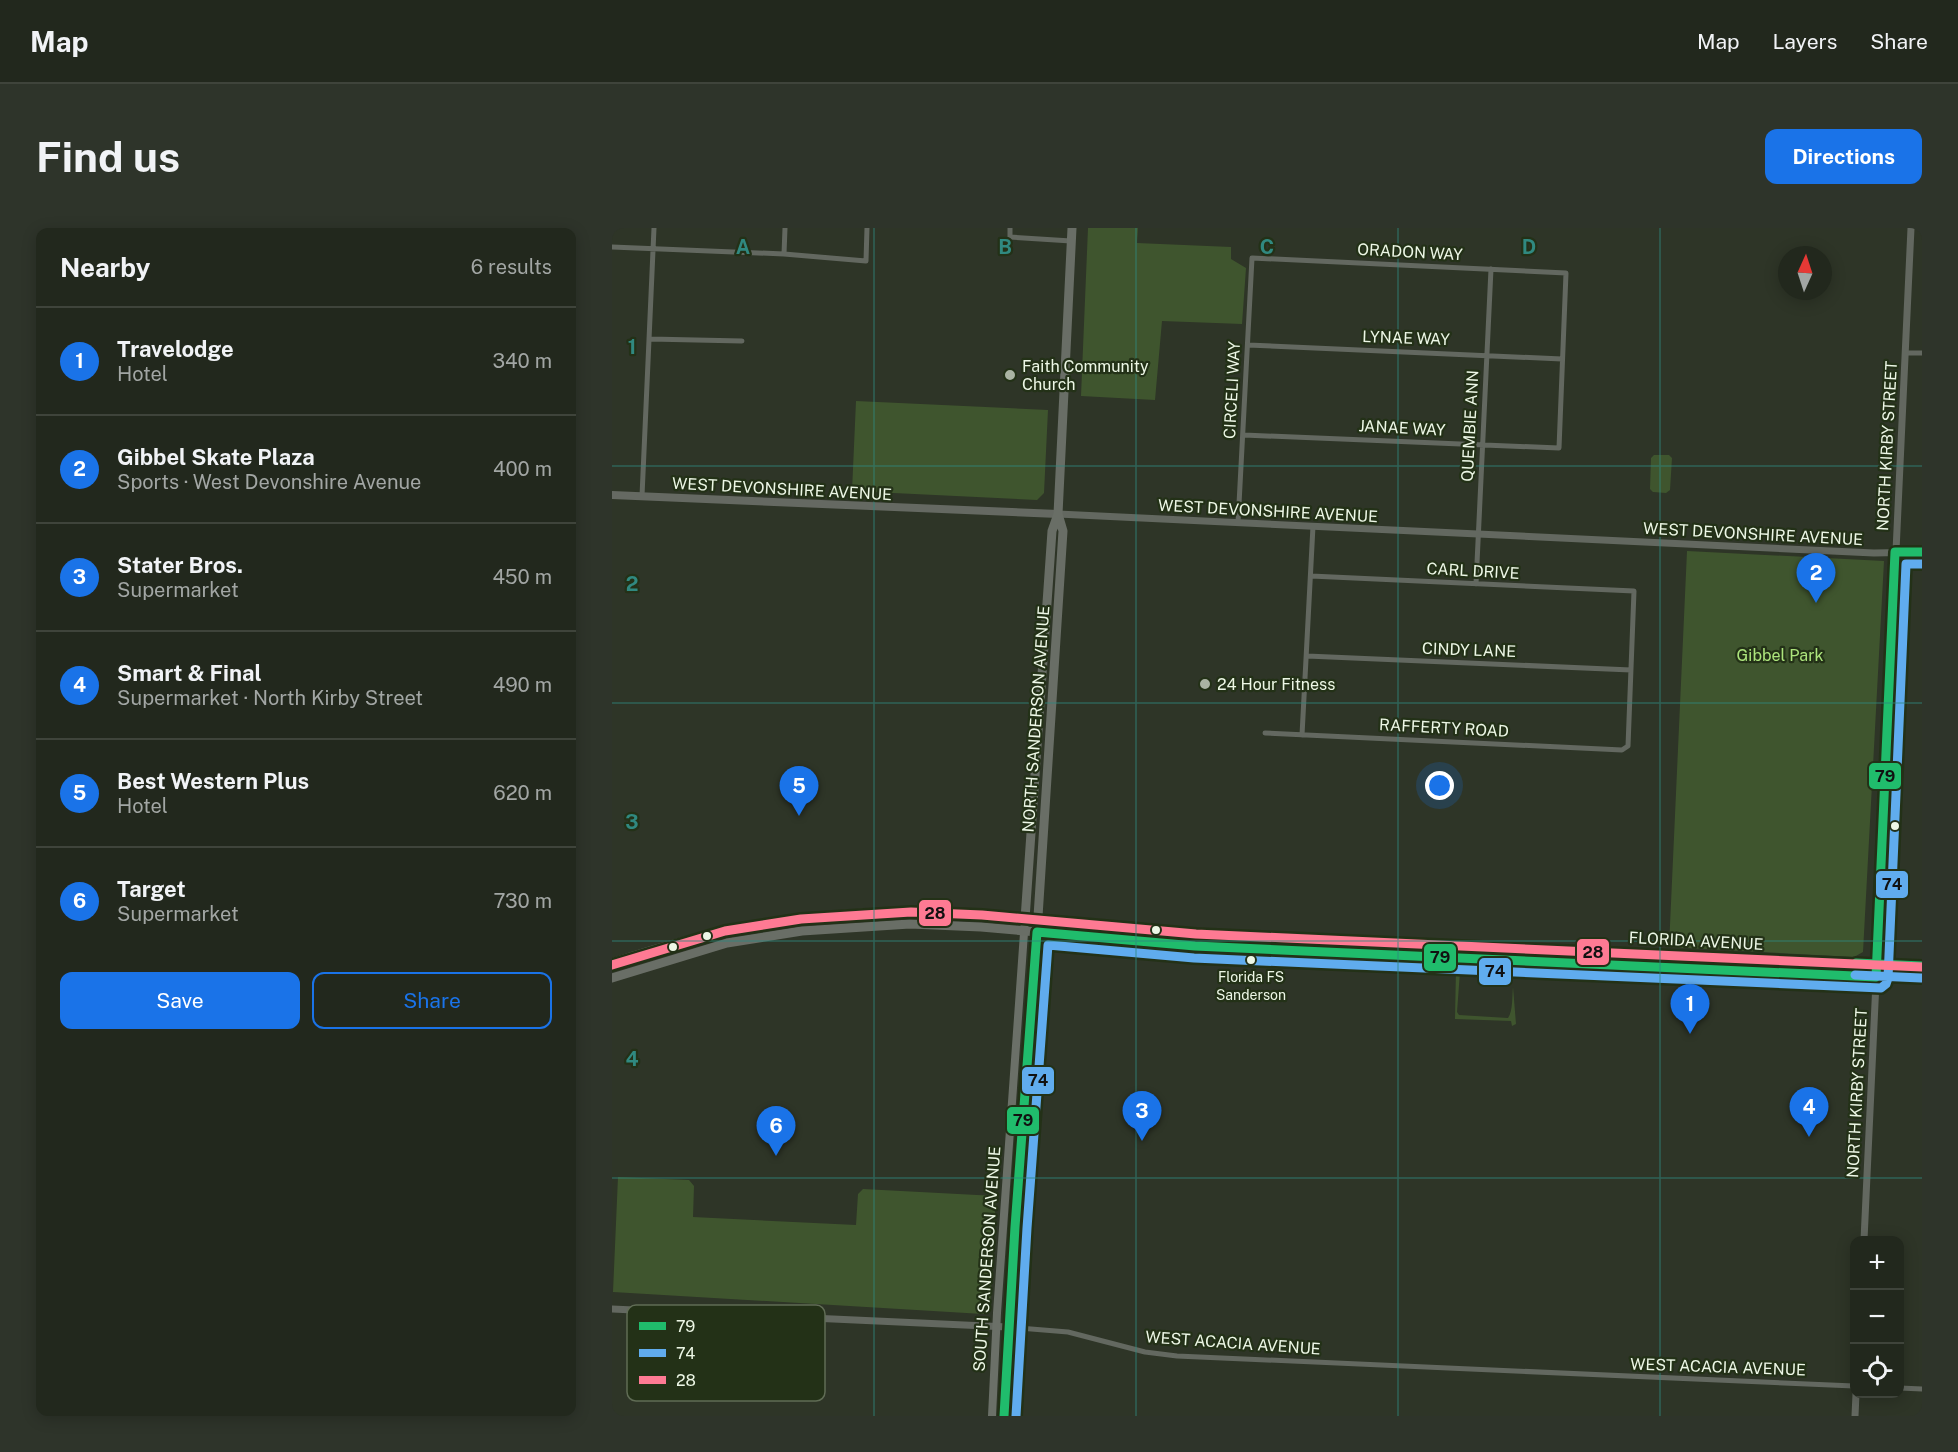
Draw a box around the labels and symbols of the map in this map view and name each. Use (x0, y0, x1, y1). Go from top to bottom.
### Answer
text: A (736, 235, 750, 259)
text: B (998, 235, 1012, 259)
text: C (1260, 235, 1274, 259)
text: D (1522, 235, 1536, 259)
street label: ORADON WAY (1357, 240, 1464, 264)
north arrow (1778, 246, 1832, 300)
street label: LYNAE WAY (1362, 327, 1450, 349)
text: 1 (628, 335, 636, 359)
street label: CIRCELI WAY (1220, 340, 1244, 439)
place label: Faith Community Church (1022, 357, 1149, 394)
street label: NORTH KIRBY STREET (1873, 360, 1901, 532)
marker: Faith Community Church (1003, 368, 1017, 382)
street label: QUEMBIE ANN (1458, 370, 1482, 482)
street label: JANAE WAY (1358, 416, 1446, 440)
street label: WEST DEVONSHIRE AVENUE (672, 474, 892, 504)
street label: WEST DEVONSHIRE AVENUE (1158, 496, 1378, 526)
street label: WEST DEVONSHIRE AVENUE (1643, 519, 1863, 549)
pin: 2 (1796, 554, 1836, 603)
street label: CARL DRIVE (1426, 559, 1520, 583)
text: 2 (626, 572, 638, 596)
street label: NORTH SANDERSON AVENUE (1019, 605, 1053, 833)
street label: CINDY LANE (1422, 639, 1516, 661)
park label: Gibbel Park (1737, 646, 1823, 665)
place label: 24 Hour Fitness (1217, 675, 1335, 694)
marker: 24 Hour Fitness (1198, 677, 1212, 691)
street label: RAFFERTY ROAD (1379, 715, 1509, 741)
line badge: 79 (1868, 762, 1902, 790)
pin: 5 (780, 766, 819, 816)
text: 79 (1875, 767, 1895, 786)
your location (1425, 771, 1454, 800)
text: 3 (625, 810, 639, 834)
unlabelled marker (1889, 820, 1901, 832)
line badge: 74 (1875, 870, 1909, 899)
text: 74 (1882, 875, 1903, 894)
line badge: 28 (918, 899, 952, 927)
text: 28 (925, 904, 946, 923)
unlabelled marker (1150, 924, 1162, 936)
street label: FLORIDA AVENUE (1628, 928, 1764, 954)
unlabelled marker (701, 930, 713, 942)
line badge: 28 (1576, 938, 1610, 966)
unlabelled marker (667, 941, 679, 953)
line badge: 79 (1423, 943, 1457, 972)
text: 28 (1583, 943, 1604, 962)
text: 79 (1430, 948, 1450, 967)
marker: Florida FS Sanderson (1245, 954, 1257, 966)
line badge: 74 (1478, 957, 1512, 986)
text: 74 (1485, 962, 1506, 981)
place label: Florida FS Sanderson (1216, 969, 1286, 1003)
pin: 1 (1670, 984, 1710, 1034)
street label: NORTH KIRBY STREET (1843, 1007, 1871, 1179)
text: 4 (625, 1047, 639, 1071)
line badge: 74 (1021, 1066, 1055, 1095)
text: 74 (1028, 1071, 1049, 1090)
pin: 4 (1790, 1088, 1828, 1137)
pin: 3 (1122, 1092, 1162, 1141)
pin: 6 (756, 1106, 796, 1156)
line badge: 79 (1006, 1106, 1040, 1135)
text: 79 (1013, 1111, 1033, 1130)
street label: SOUTH SANDERSON AVENUE (970, 1146, 1004, 1372)
legend (627, 1305, 825, 1401)
text: 79 (676, 1317, 695, 1336)
street label: WEST ACACIA AVENUE (1145, 1327, 1321, 1359)
text: 74 (676, 1344, 695, 1363)
street label: WEST ACACIA AVENUE (1630, 1354, 1806, 1380)
text: 28 (676, 1371, 696, 1390)

